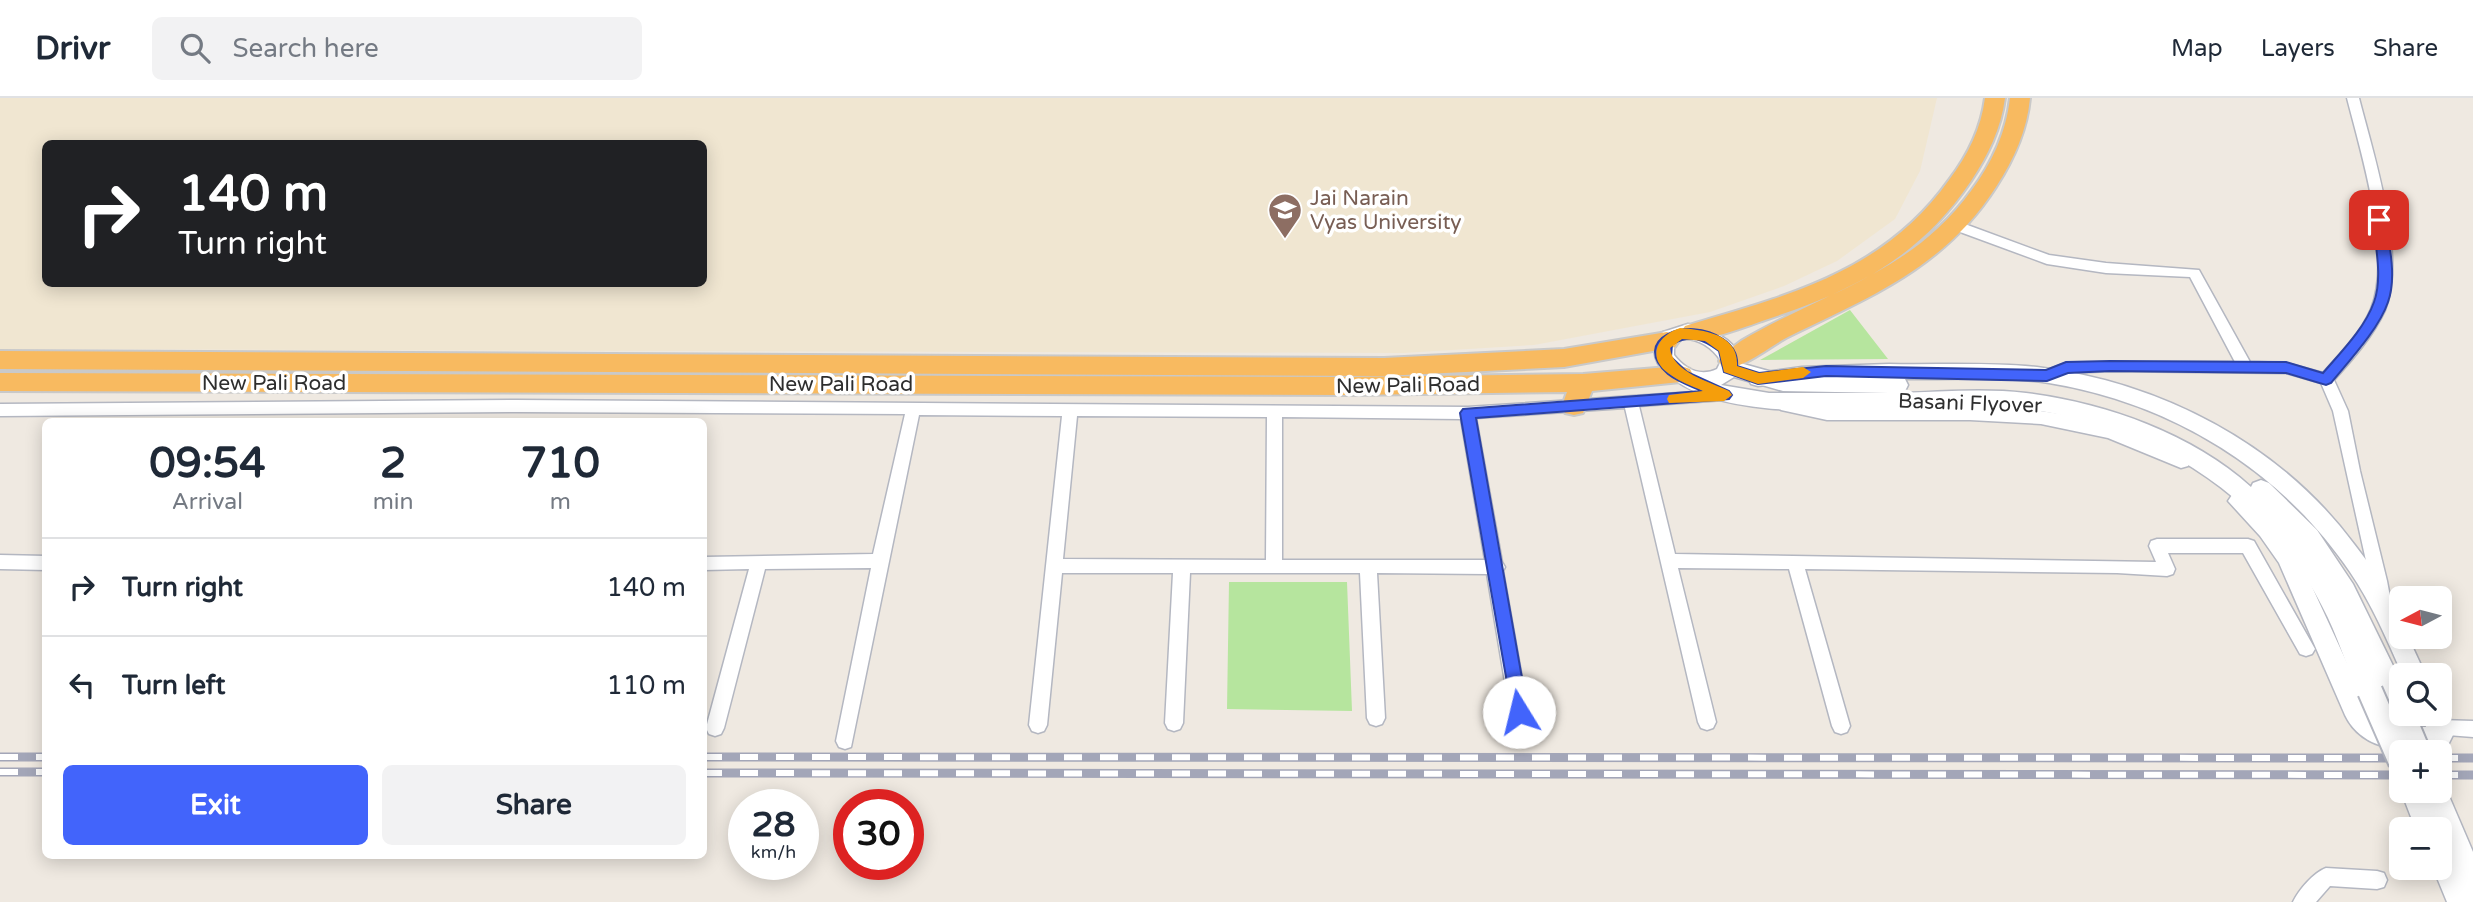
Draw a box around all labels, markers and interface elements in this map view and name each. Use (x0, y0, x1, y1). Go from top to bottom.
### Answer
search box (152, 17, 642, 80)
text: Drivr (35, 29, 110, 68)
icon: search (176, 29, 214, 67)
text: Search here (232, 33, 379, 64)
text: Map (2171, 34, 2223, 63)
text: Layers (2261, 34, 2335, 63)
text: Share (2373, 34, 2438, 63)
text: 140 m (178, 165, 328, 224)
icon: right (63, 168, 154, 259)
place label: Jai Narain Vyas University (1310, 186, 1462, 235)
pin (2349, 190, 2409, 250)
school or university icon: Jai Narain Vyas University (1266, 191, 1304, 240)
icon: arrive (2360, 201, 2398, 239)
text: Turn right (178, 225, 327, 263)
street label: New Pali Road (202, 371, 346, 396)
street label: New Pali Road (769, 372, 913, 397)
street label: New Pali Road (1336, 372, 1480, 399)
street label: Basani Flyover (1897, 388, 2042, 419)
text: 09:54 (149, 438, 266, 489)
text: 2 (380, 438, 406, 489)
text: 710 (521, 438, 600, 489)
text: Arrival (172, 488, 243, 516)
text: min (373, 488, 414, 516)
text: m (550, 488, 571, 516)
icon: right (63, 568, 101, 606)
text: Turn right (122, 572, 243, 603)
text: 140 m (606, 572, 686, 603)
north arrow (2389, 586, 2452, 649)
map controls (2389, 586, 2452, 880)
button: search (2389, 663, 2452, 726)
icon: left (63, 666, 101, 704)
text: Turn left (122, 670, 225, 701)
text: 110 m (606, 670, 686, 701)
position arrow (1482, 675, 1556, 749)
button: + (2389, 740, 2452, 803)
button: Exit (63, 765, 368, 845)
button: Share (382, 765, 686, 845)
speed limit sign: 30 (833, 789, 924, 880)
text: 28 (752, 804, 795, 846)
button: − (2389, 817, 2452, 880)
text: km/h (751, 841, 796, 863)

